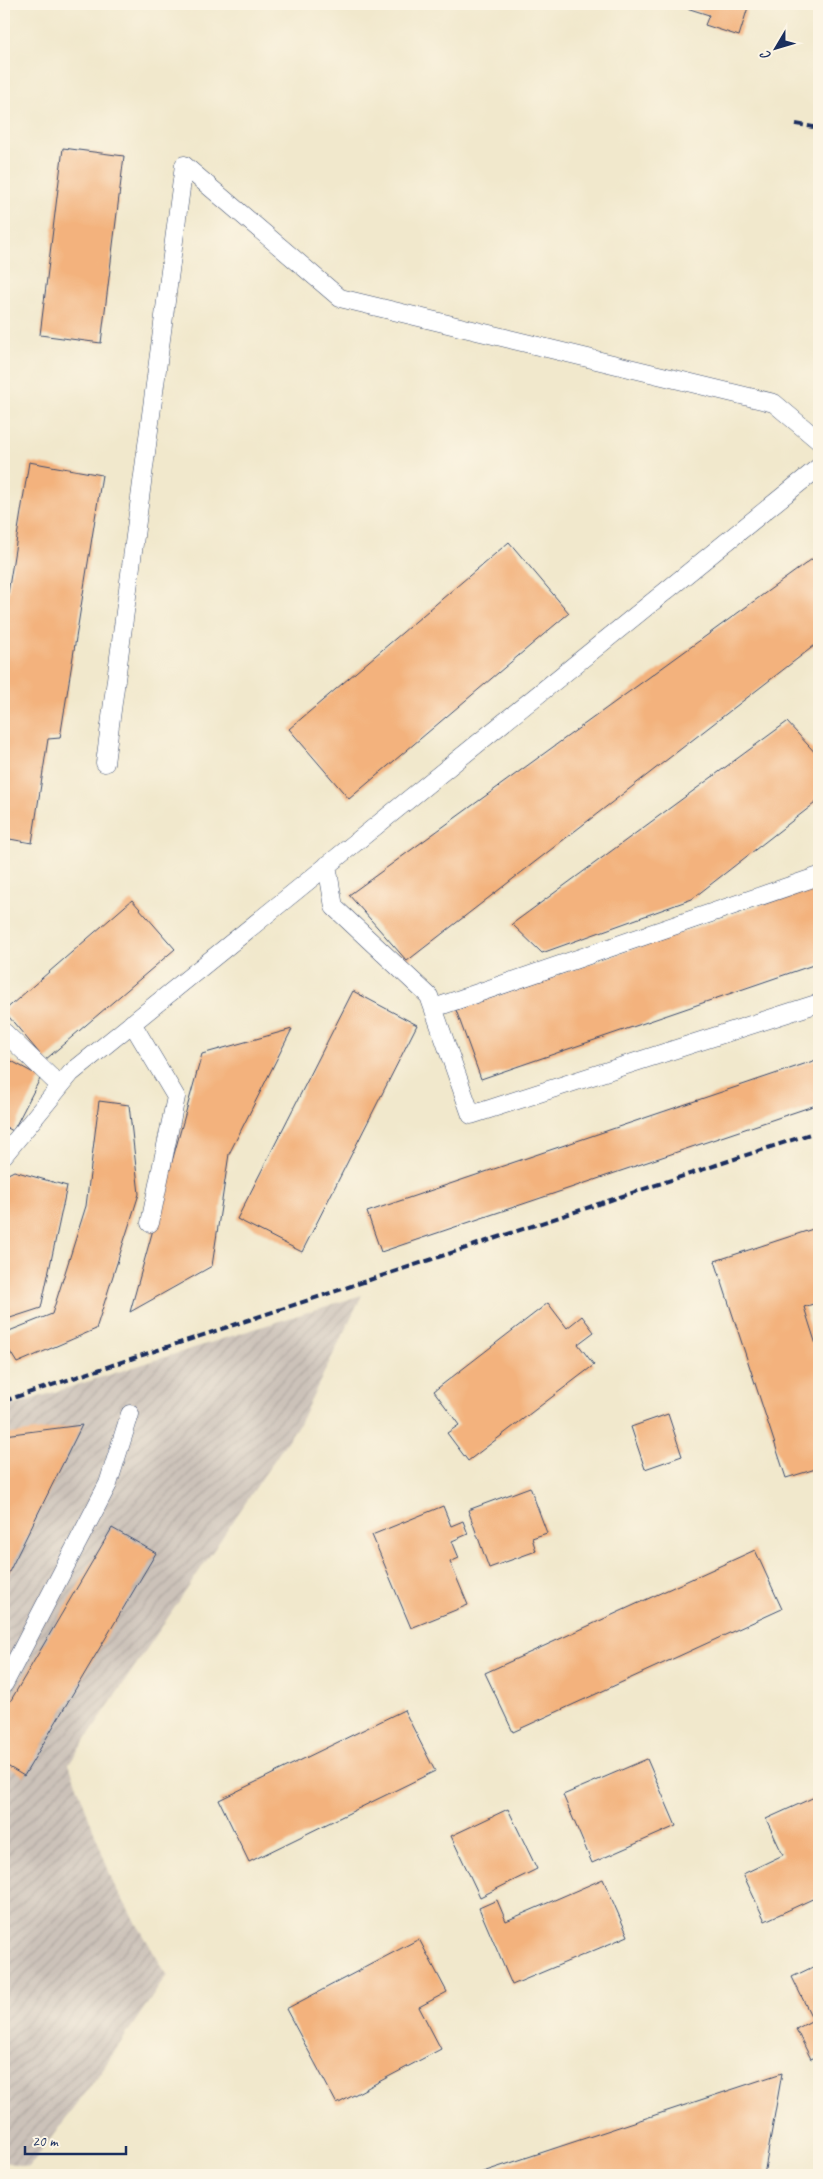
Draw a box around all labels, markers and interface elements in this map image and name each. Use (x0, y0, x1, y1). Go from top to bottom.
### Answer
north arrow (750, 22, 800, 72)
text: С (756, 46, 775, 64)
scale bar (25, 2124, 126, 2156)
text: 20 m (32, 2132, 59, 2151)

